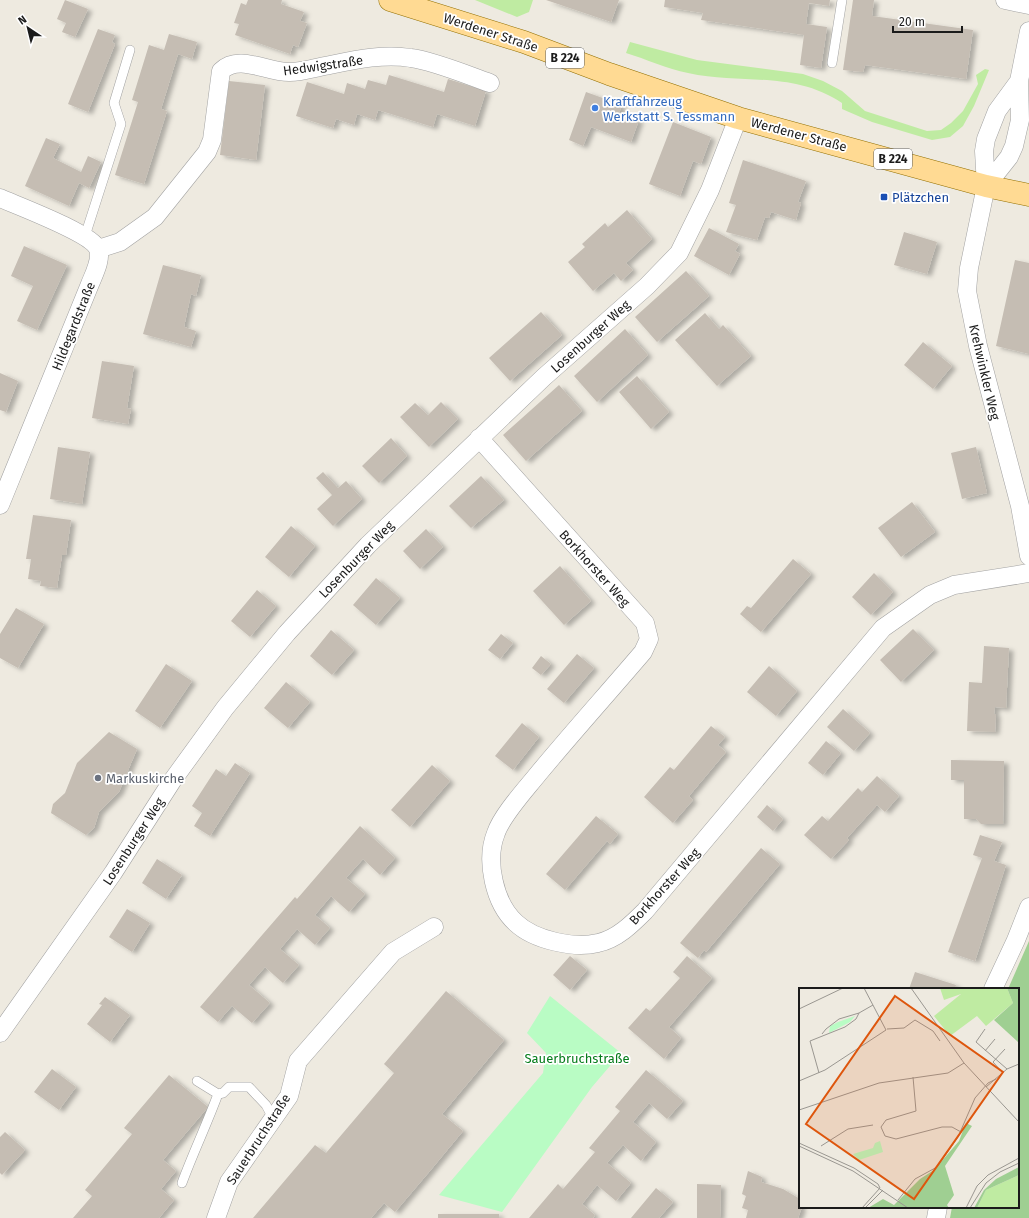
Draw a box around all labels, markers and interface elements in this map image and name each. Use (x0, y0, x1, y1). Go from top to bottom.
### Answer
north arrow (8, 8, 48, 48)
scale bar (893, 8, 962, 34)
street label: Werdener Straße (442, 10, 540, 55)
text: N (16, 13, 29, 28)
text: 20 m (899, 15, 925, 29)
road number: B 224 (546, 48, 584, 68)
street label: Hedwigstraße (282, 52, 364, 79)
place label: Kraftfahrzeug Werkstatt S. Tessmann (603, 94, 735, 124)
marker: Kraftfahrzeug Werkstatt S. Tessmann (590, 103, 600, 113)
street label: Werdener Straße (749, 114, 848, 154)
road number: B 224 (874, 149, 912, 169)
place label: Plätzchen (892, 190, 949, 205)
marker: Plätzchen (879, 192, 889, 202)
street label: Hildegardstraße (49, 280, 98, 373)
street label: Losenburger Weg (548, 297, 633, 376)
street label: Krehwinkler Weg (966, 323, 1003, 422)
street label: Losenburger Weg (316, 518, 397, 601)
street label: Borkhorster Weg (556, 527, 633, 610)
place label: Markuskirche (106, 771, 184, 786)
marker: Markuskirche (93, 773, 103, 783)
street label: Losenburger Weg (100, 795, 167, 888)
street label: Borkhorster Weg (626, 845, 703, 928)
inset map (799, 988, 1019, 1208)
park label: Sauerbruchstraße (524, 1051, 630, 1066)
street label: Sauerbruchstraße (223, 1091, 293, 1187)

